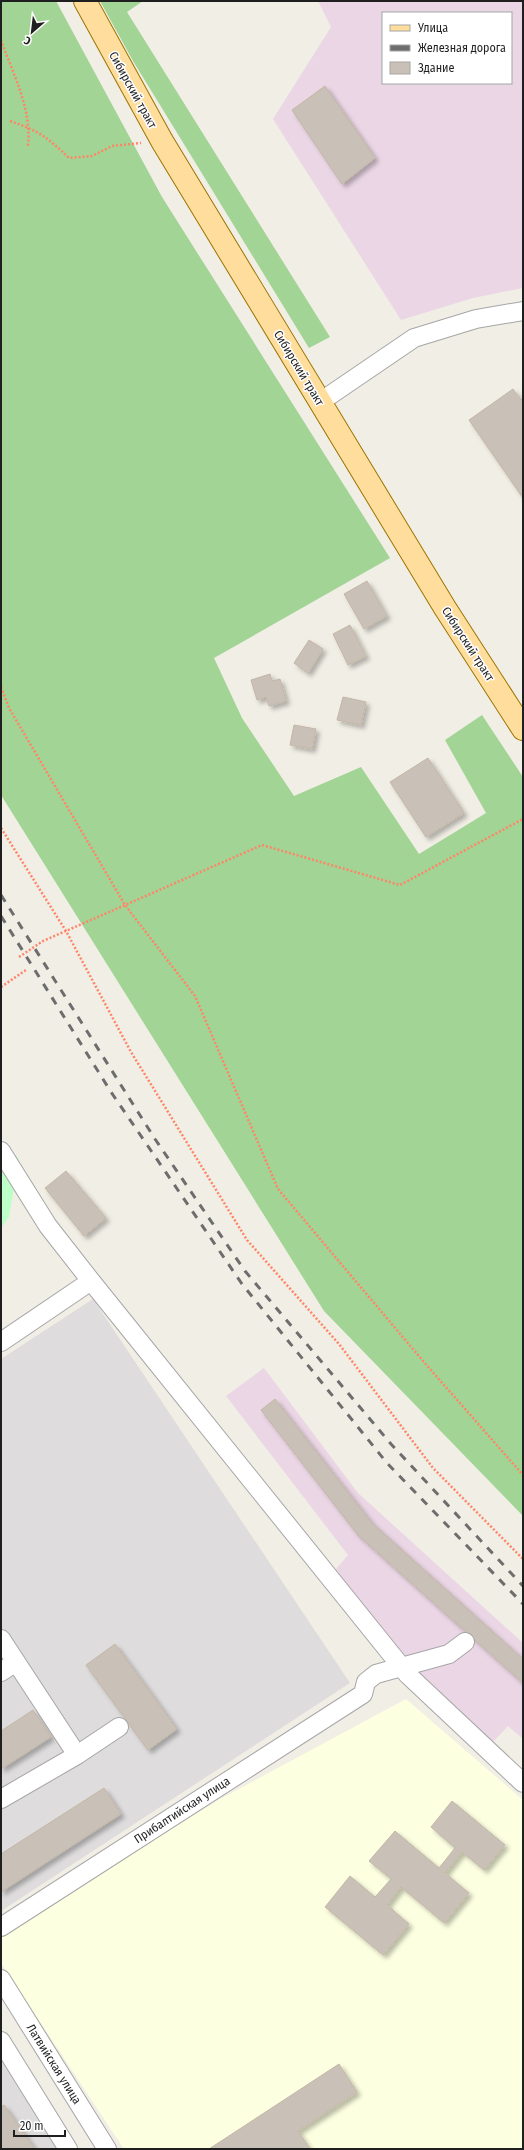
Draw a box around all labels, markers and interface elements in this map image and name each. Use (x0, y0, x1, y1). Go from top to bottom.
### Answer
north arrow (12, 12, 52, 52)
legend (382, 12, 512, 84)
text: Улица (417, 21, 448, 35)
text: С (22, 33, 33, 47)
text: Железная дорога (418, 41, 506, 55)
street label: Сибирский тракт (106, 49, 160, 131)
text: Здание (418, 61, 454, 75)
street label: Сибирский тракт (271, 328, 327, 408)
street label: Сибирский тракт (439, 604, 497, 684)
street label: Прибалтийская улица (132, 1774, 233, 1846)
street label: Латвийская улица (24, 2021, 84, 2107)
scale bar (14, 2112, 65, 2138)
text: 20 m (20, 2119, 44, 2133)

